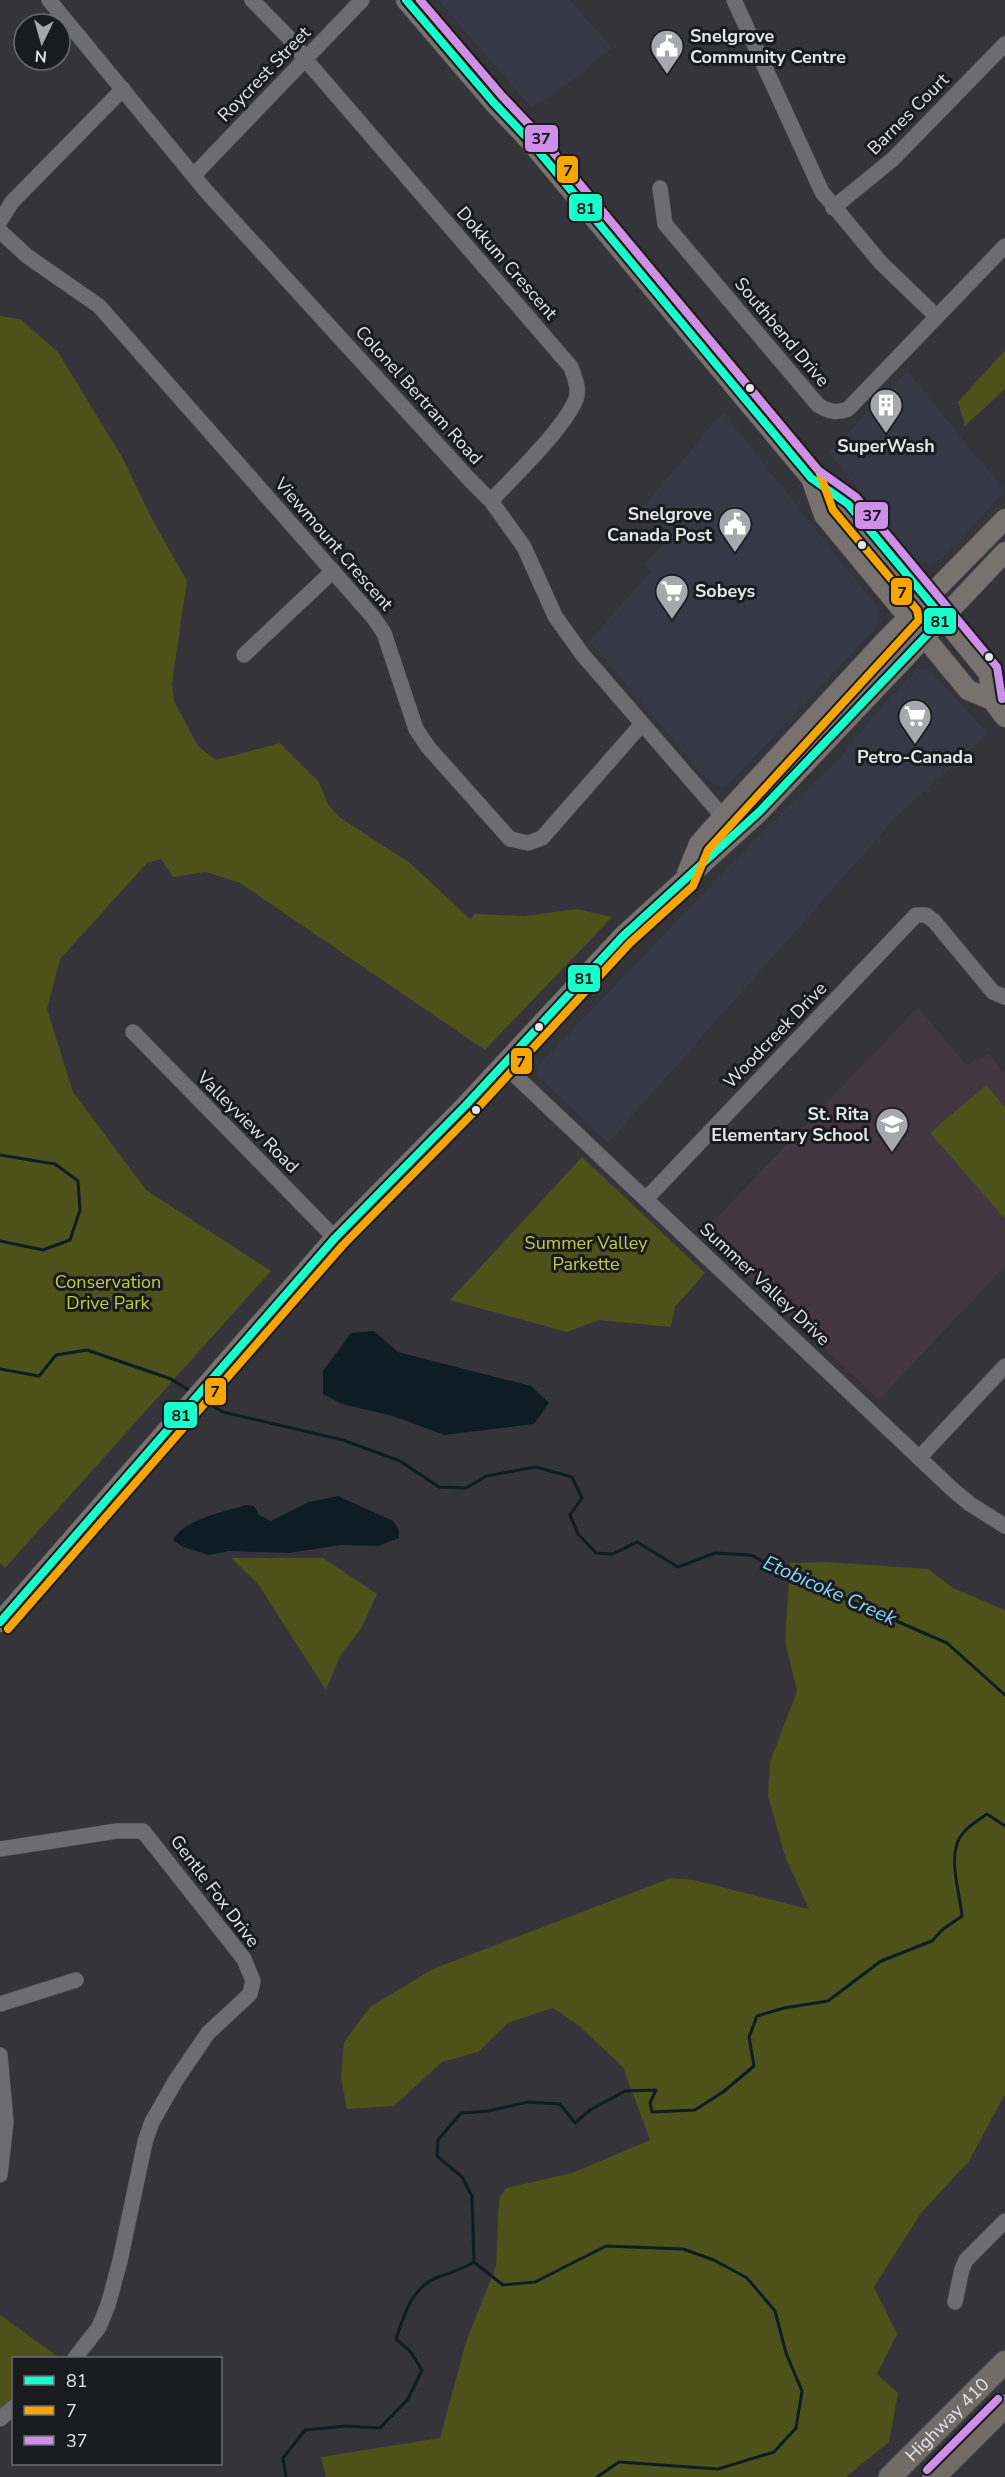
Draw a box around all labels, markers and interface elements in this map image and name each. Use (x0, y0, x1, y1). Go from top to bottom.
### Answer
north arrow (12, 12, 72, 72)
street label: Roycrest Street (212, 21, 316, 127)
place label: Snelgrove Community Centre (690, 24, 846, 69)
public building icon: Snelgrove Community Centre (649, 28, 685, 75)
text: N (34, 44, 48, 67)
street label: Barnes Court (862, 68, 954, 160)
line badge: 37 (524, 124, 559, 153)
text: 37 (531, 128, 551, 150)
line badge: 7 (556, 155, 579, 184)
text: 7 (563, 160, 573, 182)
line badge: 81 (568, 193, 603, 222)
text: 81 (576, 198, 596, 220)
street label: Dokkum Crescent (451, 201, 563, 325)
street label: Southbend Drive (729, 272, 835, 392)
street label: Colonel Bertram Road (350, 320, 488, 470)
unlabelled marker (744, 382, 756, 394)
building icon: SuperWash (868, 387, 904, 434)
place label: SuperWash (837, 434, 935, 458)
street label: Viewmount Crescent (269, 472, 399, 616)
line badge: 37 (854, 501, 889, 530)
place label: Snelgrove Canada Post (607, 502, 712, 547)
text: 37 (862, 505, 882, 527)
public building icon: Snelgrove Canada Post (717, 506, 753, 553)
unlabelled marker (856, 539, 868, 551)
supermarket icon: Sobeys (654, 573, 690, 620)
line badge: 7 (890, 577, 913, 606)
place label: Sobeys (695, 579, 755, 603)
text: 7 (897, 582, 907, 604)
line badge: 81 (923, 607, 957, 635)
text: 81 (930, 611, 950, 633)
unlabelled marker (983, 651, 995, 663)
supermarket icon: Petro-Canada (897, 698, 933, 745)
place label: Petro-Canada (857, 745, 973, 769)
line badge: 81 (567, 964, 601, 993)
text: 81 (574, 968, 594, 990)
street label: Woodcreek Drive (718, 977, 832, 1093)
unlabelled marker (533, 1021, 545, 1033)
line badge: 7 (510, 1047, 533, 1075)
text: 7 (516, 1051, 526, 1073)
street label: Valleyview Road (191, 1065, 304, 1178)
place label: St. Rita Elementary School (711, 1102, 869, 1147)
unlabelled marker (470, 1104, 482, 1116)
school or university icon: St. Rita Elementary School (874, 1106, 910, 1153)
street label: Summer Valley Drive (695, 1217, 835, 1351)
park label: Summer Valley Parkette (525, 1231, 648, 1276)
park label: Conservation Drive Park (55, 1270, 161, 1315)
line badge: 7 (204, 1377, 227, 1406)
text: 7 (210, 1381, 220, 1403)
line badge: 81 (163, 1401, 198, 1429)
text: 81 (171, 1405, 191, 1427)
water label: Etobicoke Creek (759, 1549, 902, 1632)
street label: Gentle Fox Drive (165, 1830, 265, 1952)
legend (12, 2357, 222, 2465)
text: 81 (66, 2369, 88, 2393)
street label: Highway 410 (900, 2373, 994, 2467)
text: 7 (66, 2399, 77, 2423)
text: 37 (66, 2429, 88, 2453)

